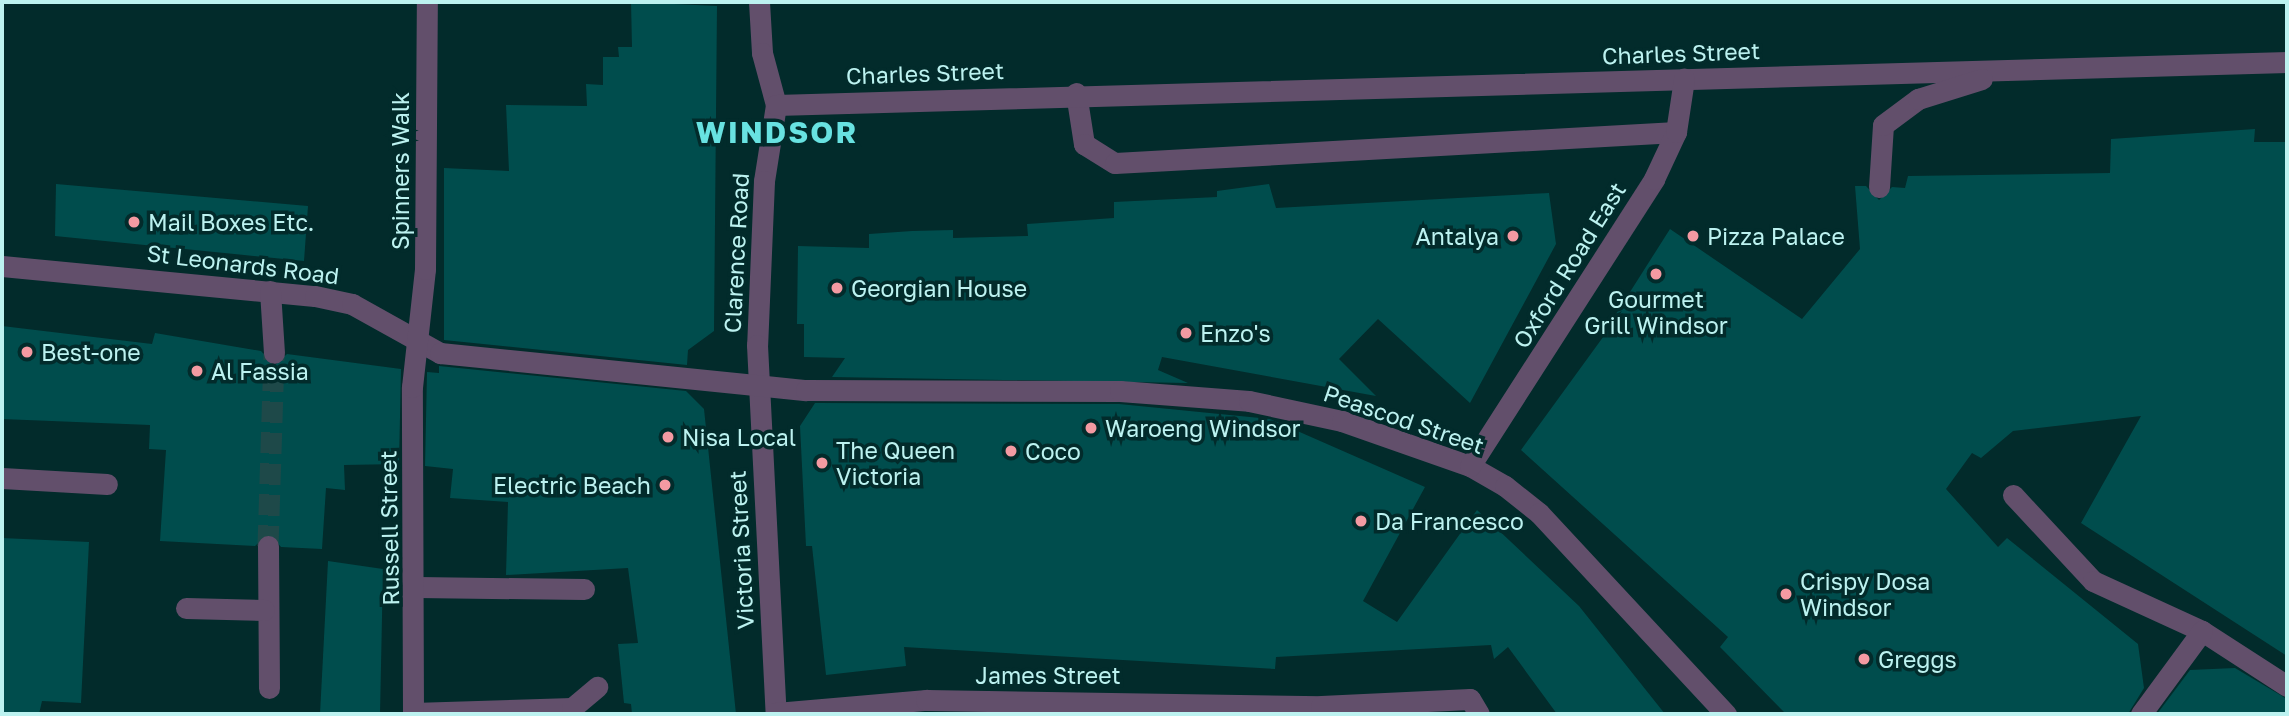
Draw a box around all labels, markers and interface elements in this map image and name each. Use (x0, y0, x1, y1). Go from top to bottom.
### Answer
street label: Charles Street (1601, 36, 1761, 70)
street label: Charles Street (845, 56, 1005, 90)
street label: Spinners Walk (386, 92, 414, 250)
district label: WINDSOR (697, 114, 857, 150)
street label: Clarence Road (718, 172, 754, 334)
street label: Oxford Road East (1507, 177, 1631, 353)
place label: Mail Boxes Etc. (148, 208, 314, 236)
marker: Mail Boxes Etc. (126, 214, 142, 230)
place label: Antalya (1415, 222, 1499, 250)
place label: Pizza Palace (1707, 222, 1845, 250)
marker: Antalya (1505, 228, 1521, 244)
marker: Pizza Palace (1685, 228, 1701, 244)
street label: St Leonards Road (145, 239, 341, 289)
marker: Gourmet Grill Windsor (1648, 266, 1664, 282)
place label: Georgian House (851, 274, 1027, 302)
marker: Georgian House (829, 280, 845, 296)
place label: Gourmet Grill Windsor (1584, 285, 1728, 339)
place label: Enzo's (1200, 319, 1271, 347)
marker: Enzo's (1178, 325, 1194, 341)
place label: Best-one (41, 338, 141, 366)
marker: Best-one (19, 344, 35, 360)
place label: Al Fassia (211, 357, 309, 385)
marker: Al Fassia (189, 363, 205, 379)
street label: Peascod Street (1320, 379, 1488, 459)
place label: Waroeng Windsor (1105, 414, 1301, 442)
marker: Waroeng Windsor (1083, 420, 1099, 436)
place label: Nisa Local (682, 423, 796, 451)
marker: Nisa Local (660, 429, 676, 445)
place label: The Queen Victoria (836, 436, 955, 490)
place label: Coco (1025, 437, 1081, 465)
marker: Coco (1003, 443, 1019, 459)
street label: Russell Street (374, 450, 404, 606)
marker: The Queen Victoria (814, 455, 830, 471)
street label: Victoria Street (723, 470, 759, 630)
place label: Electric Beach (493, 471, 651, 499)
marker: Electric Beach (657, 477, 673, 493)
place label: Da Francesco (1375, 507, 1524, 535)
marker: Da Francesco (1353, 513, 1369, 529)
place label: Crispy Dosa Windsor (1800, 567, 1930, 621)
marker: Crispy Dosa Windsor (1778, 586, 1794, 602)
place label: Greggs (1878, 645, 1957, 673)
marker: Greggs (1856, 651, 1872, 667)
street label: James Street (975, 661, 1121, 689)

